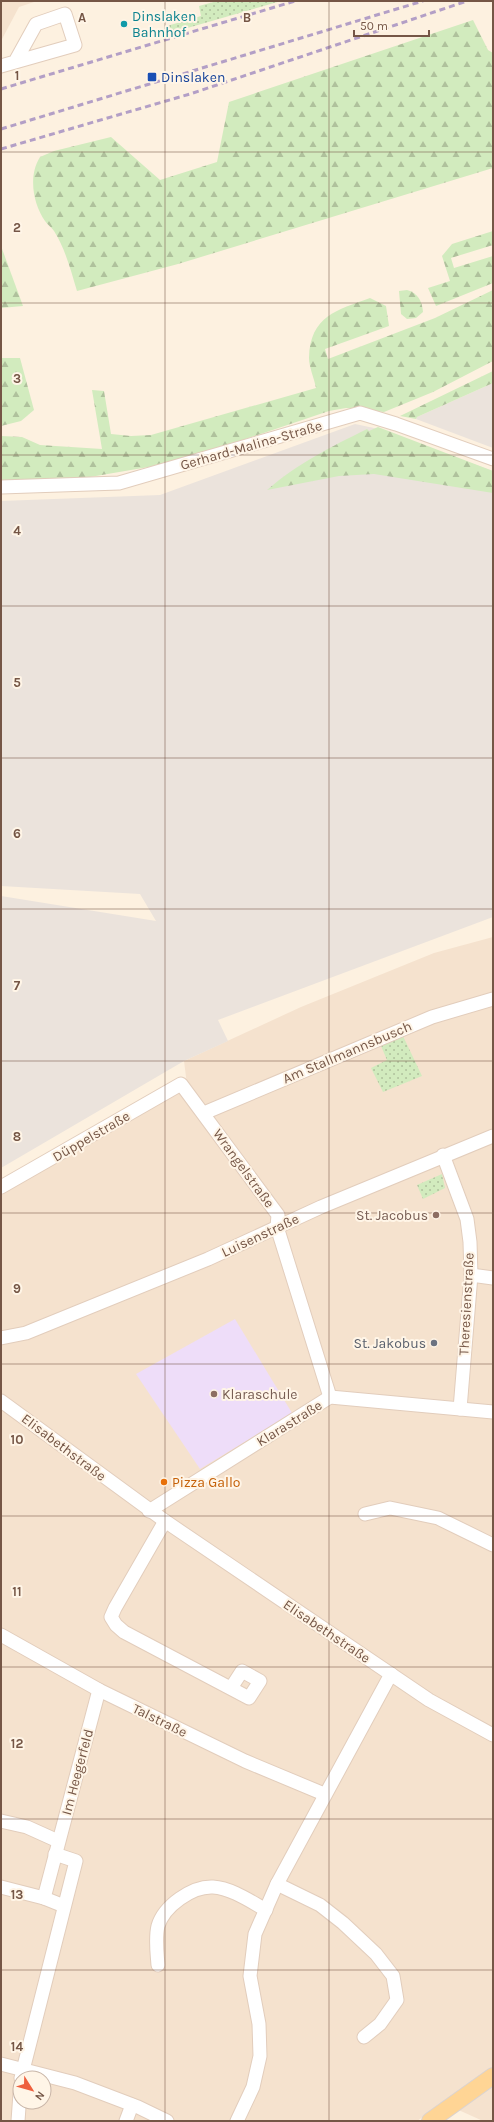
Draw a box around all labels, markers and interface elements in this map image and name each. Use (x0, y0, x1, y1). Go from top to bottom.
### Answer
place label: Dinslaken Bahnhof (132, 8, 196, 41)
text: A (78, 10, 86, 25)
text: B (243, 10, 251, 25)
scale bar (354, 12, 429, 38)
marker: Dinslaken Bahnhof (119, 19, 129, 29)
text: 50 m (360, 19, 388, 33)
text: 1 (15, 68, 19, 83)
place label: Dinslaken (161, 69, 225, 86)
marker: Dinslaken (146, 71, 158, 83)
text: 2 (13, 220, 21, 235)
text: 3 (13, 371, 21, 386)
street label: Gerhard-Malina-Straße (178, 417, 324, 474)
text: 4 (13, 523, 21, 538)
text: 5 (13, 675, 21, 690)
text: 6 (13, 826, 21, 841)
text: 7 (14, 978, 21, 993)
street label: Am Stallmannsbusch (280, 1018, 414, 1087)
street label: Düppelstraße (50, 1107, 133, 1165)
street label: Wrangelstraße (209, 1125, 278, 1211)
text: 8 (13, 1129, 21, 1144)
place label: St. Jacobus (356, 1207, 428, 1224)
street label: Luisenstraße (219, 1210, 302, 1261)
marker: St. Jacobus (431, 1210, 441, 1220)
street label: Theresienstraße (455, 1252, 478, 1356)
text: 9 (13, 1281, 21, 1296)
place label: St. Jakobus (353, 1335, 426, 1352)
marker: St. Jakobus (429, 1338, 439, 1348)
place label: Klaraschule (222, 1386, 298, 1403)
marker: Klaraschule (209, 1389, 219, 1399)
street label: Klarastraße (253, 1397, 325, 1450)
street label: Elisabethstraße (18, 1410, 109, 1485)
text: 10 (11, 1432, 23, 1447)
place label: Pizza Gallo (172, 1474, 240, 1491)
marker: Pizza Gallo (159, 1477, 169, 1487)
text: 11 (12, 1584, 22, 1599)
street label: Elisabethstraße (280, 1596, 374, 1667)
street label: Talstraße (130, 1700, 190, 1741)
street label: Im Heegerfeld (58, 1727, 97, 1817)
text: 12 (11, 1736, 23, 1751)
text: 13 (11, 1887, 23, 1902)
text: 14 (11, 2039, 23, 2054)
north arrow (12, 2070, 52, 2110)
text: N (32, 2089, 47, 2103)

